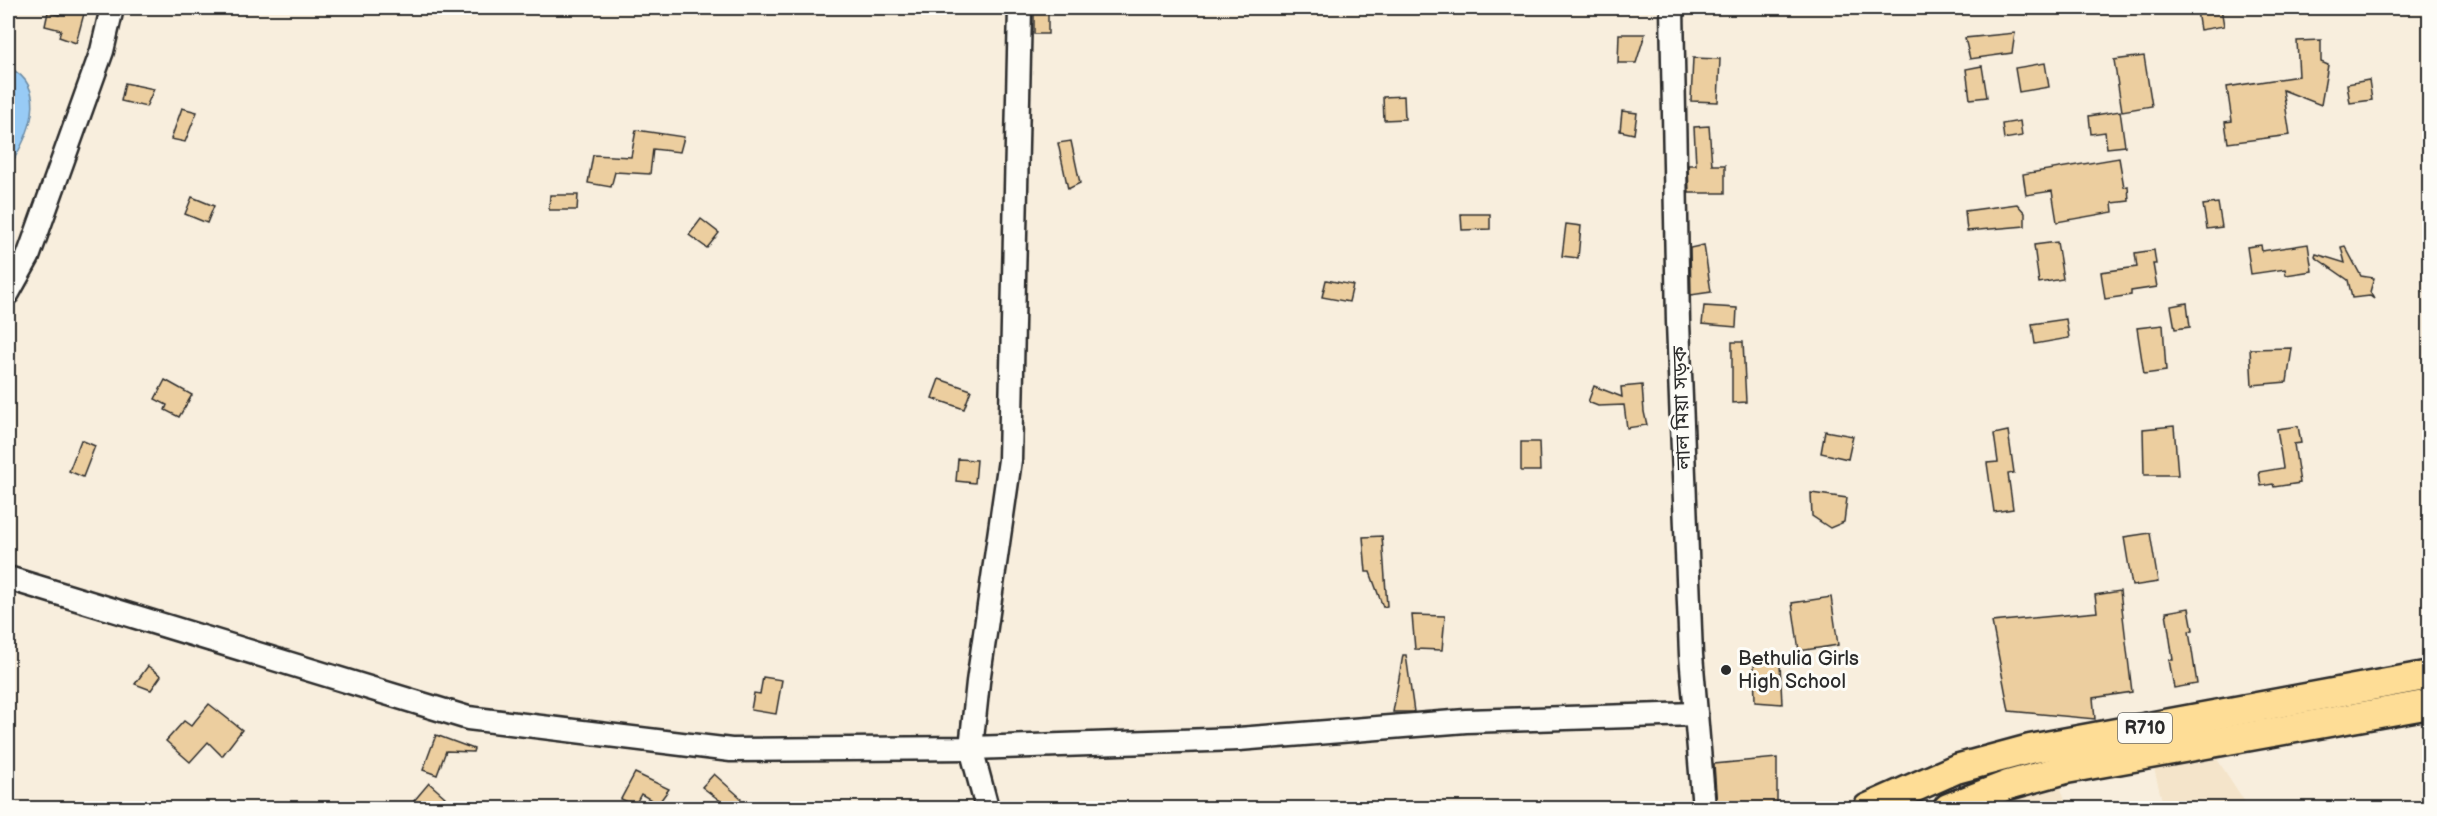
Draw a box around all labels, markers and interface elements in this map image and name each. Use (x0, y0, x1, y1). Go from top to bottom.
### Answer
street label: লাল মিয়া সড়ক (1667, 345, 1696, 471)
place label: Bethulia Girls High School (1738, 647, 1859, 694)
marker: Bethulia Girls High School (1719, 663, 1733, 677)
road number: R710 (2118, 713, 2172, 743)

